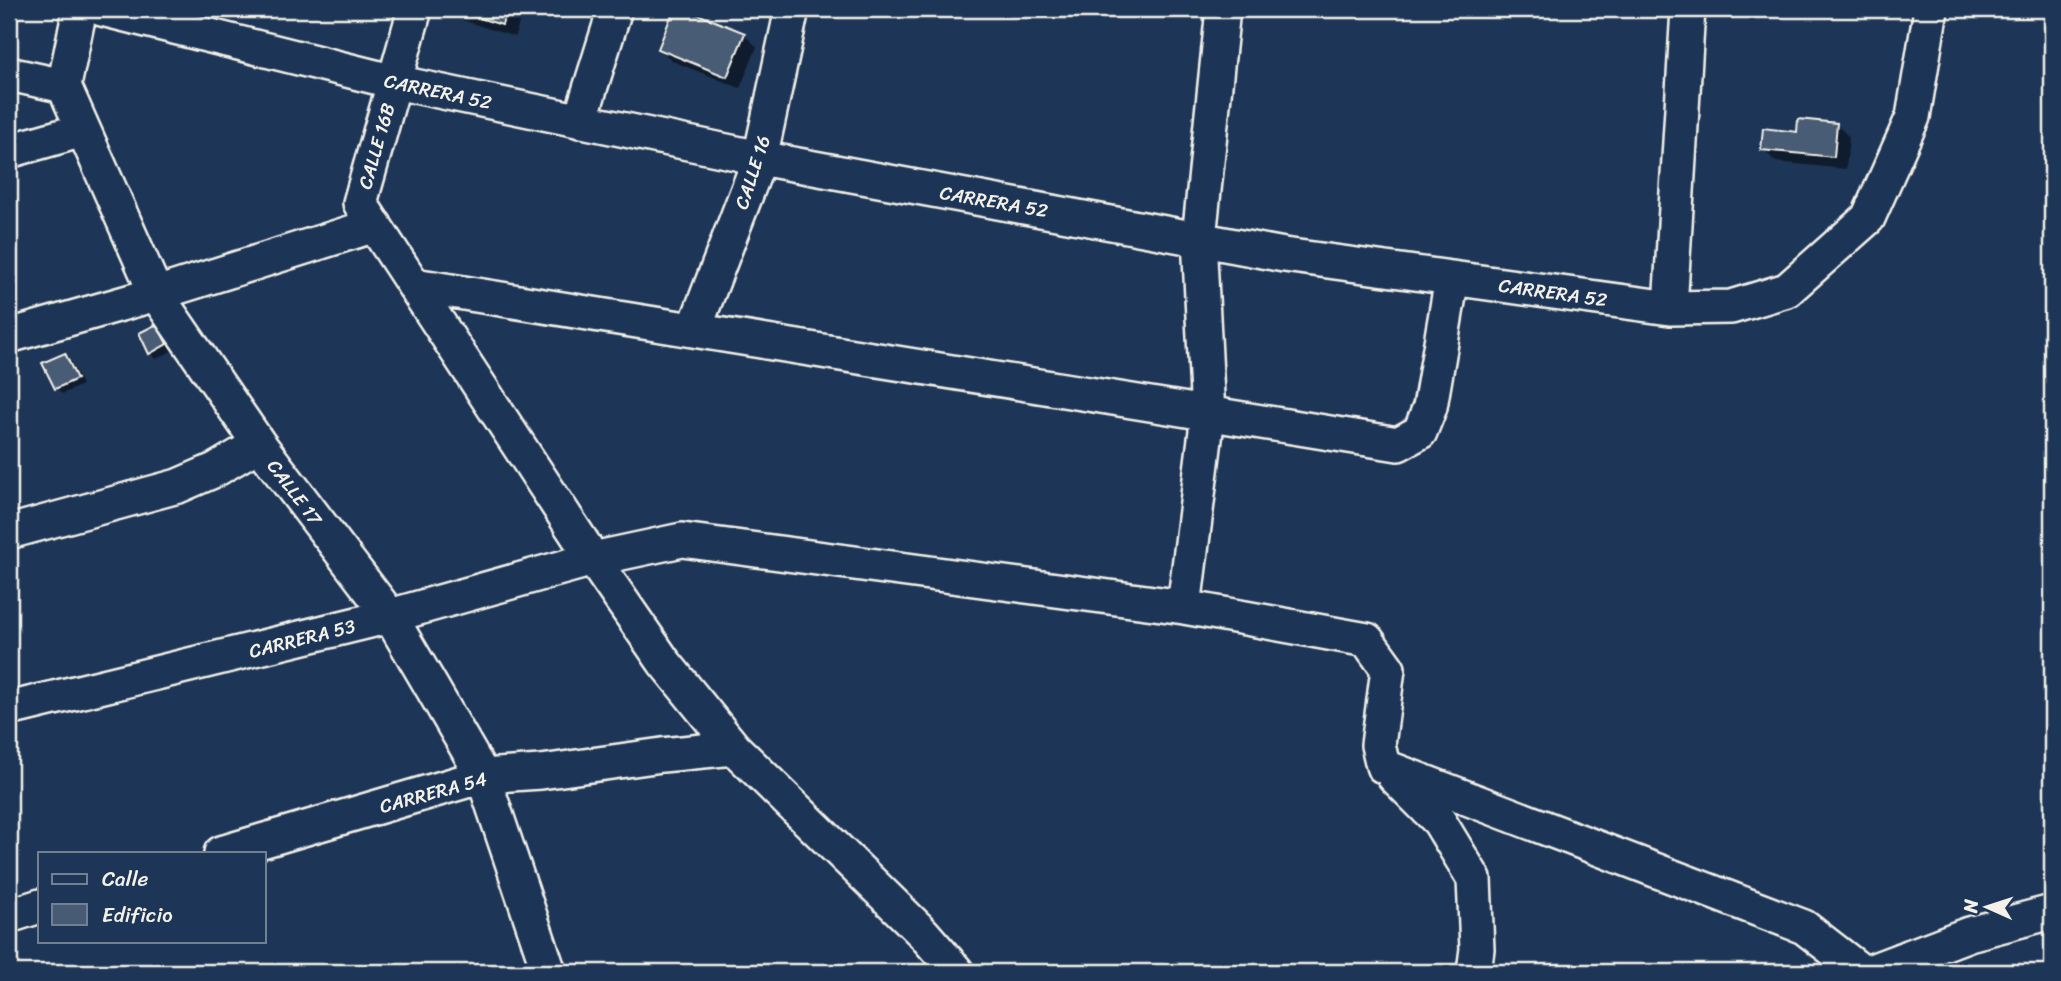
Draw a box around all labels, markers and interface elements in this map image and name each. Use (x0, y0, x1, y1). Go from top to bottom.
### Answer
street label: CARRERA 52 (381, 64, 495, 119)
street label: CALLE 16B (348, 99, 405, 193)
street label: CALLE 16 (725, 131, 780, 214)
street label: CARRERA 52 (937, 176, 1051, 227)
street label: CARRERA 52 (1497, 269, 1609, 316)
street label: CALLE 17 (258, 452, 331, 534)
street label: CARRERA 53 (245, 609, 359, 668)
street label: CARRERA 54 (376, 762, 491, 823)
legend (38, 852, 266, 942)
text: Calle (102, 860, 149, 898)
north arrow (1952, 872, 2022, 942)
text: Edificio (102, 896, 173, 934)
text: N (1954, 898, 1987, 915)

